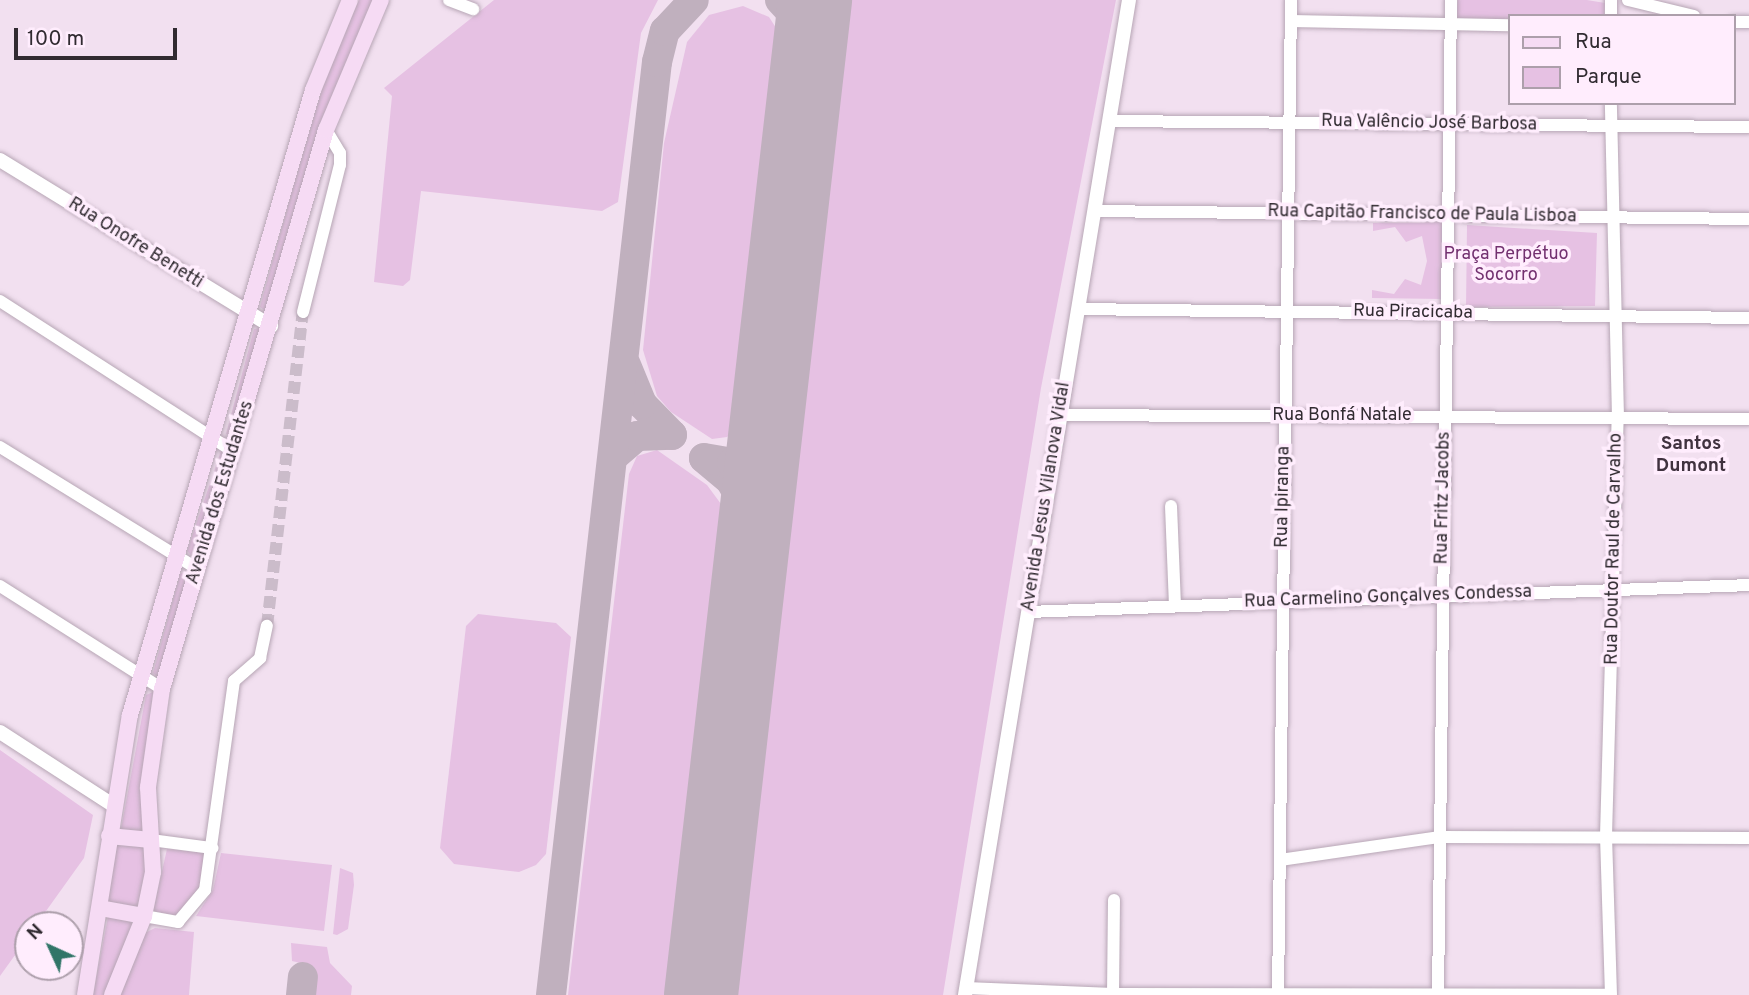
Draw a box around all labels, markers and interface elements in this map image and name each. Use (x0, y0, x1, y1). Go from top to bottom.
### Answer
scale bar (18, 14, 180, 58)
legend (1508, 14, 1735, 105)
text: 100 m (27, 26, 84, 53)
text: Rua (1575, 29, 1612, 56)
text: Parque (1575, 64, 1642, 91)
street label: Rua Valêncio José Barbosa (1320, 111, 1538, 137)
street label: Rua Onofre Benetti (64, 194, 206, 294)
street label: Rua Capitão Francisco de Paula Lisboa (1267, 202, 1577, 228)
park label: Praça Perpétuo Socorro (1444, 245, 1568, 288)
street label: Rua Piracicaba (1353, 301, 1473, 325)
street label: Avenida Jesus Vilanova Vidal (1018, 380, 1076, 614)
street label: Avenida dos Estudantes (183, 399, 259, 587)
street label: Rua Bonfá Natale (1272, 405, 1412, 427)
street label: Rua Fritz Jacobs (1432, 431, 1456, 565)
street label: Rua Doutor Raul de Carvalho (1602, 433, 1628, 665)
district label: Santos Dumont (1656, 434, 1726, 478)
street label: Rua Ipiranga (1272, 446, 1296, 548)
street label: Rua Carmelino Gonçalves Condessa (1244, 582, 1532, 614)
north arrow (14, 911, 84, 981)
text: N (22, 919, 49, 946)

